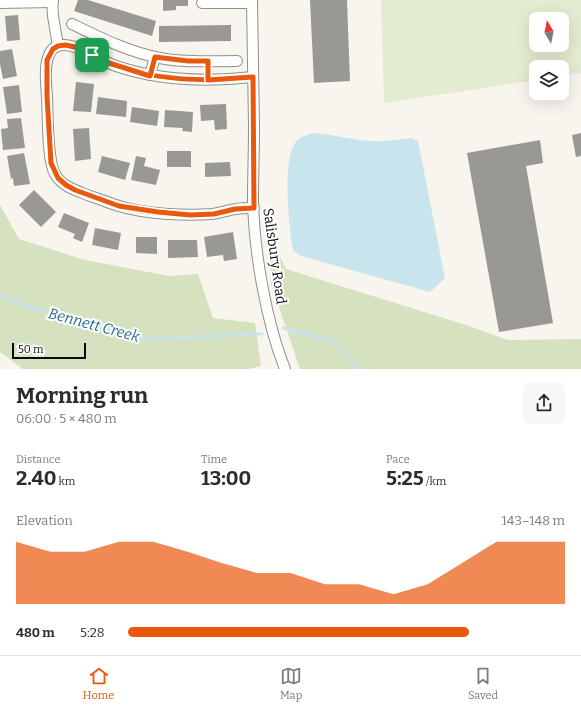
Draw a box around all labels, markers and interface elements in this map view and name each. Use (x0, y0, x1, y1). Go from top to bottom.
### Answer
north arrow (529, 12, 569, 52)
map controls (529, 12, 569, 100)
pin (75, 38, 109, 72)
icon: arrive (81, 44, 103, 66)
button: layers (529, 60, 569, 100)
street label: Salisbury Road (259, 207, 290, 305)
water label: Bennett Creek (46, 304, 143, 346)
scale bar (12, 341, 86, 360)
text: 50 m (18, 343, 44, 356)
text: Morning run (16, 382, 148, 409)
button: share (523, 382, 565, 424)
text: 06:00 · 5 × 480 m (16, 411, 117, 426)
text: Distance (16, 453, 61, 466)
text: Time (201, 453, 227, 466)
text: Pace (386, 453, 410, 466)
text: 2.40 (16, 466, 56, 490)
text: 13:00 (201, 466, 251, 490)
text: 5:25 (386, 466, 424, 490)
text: km (56, 475, 75, 488)
text: /km (424, 475, 446, 488)
text: Elevation (16, 513, 73, 528)
text: 143–148 m (502, 513, 565, 528)
text: 480 m (16, 625, 55, 640)
text: 5:28 (80, 625, 105, 640)
tab: Home (83, 665, 114, 702)
tab: Map (280, 665, 302, 702)
tab: Saved (468, 665, 498, 702)

